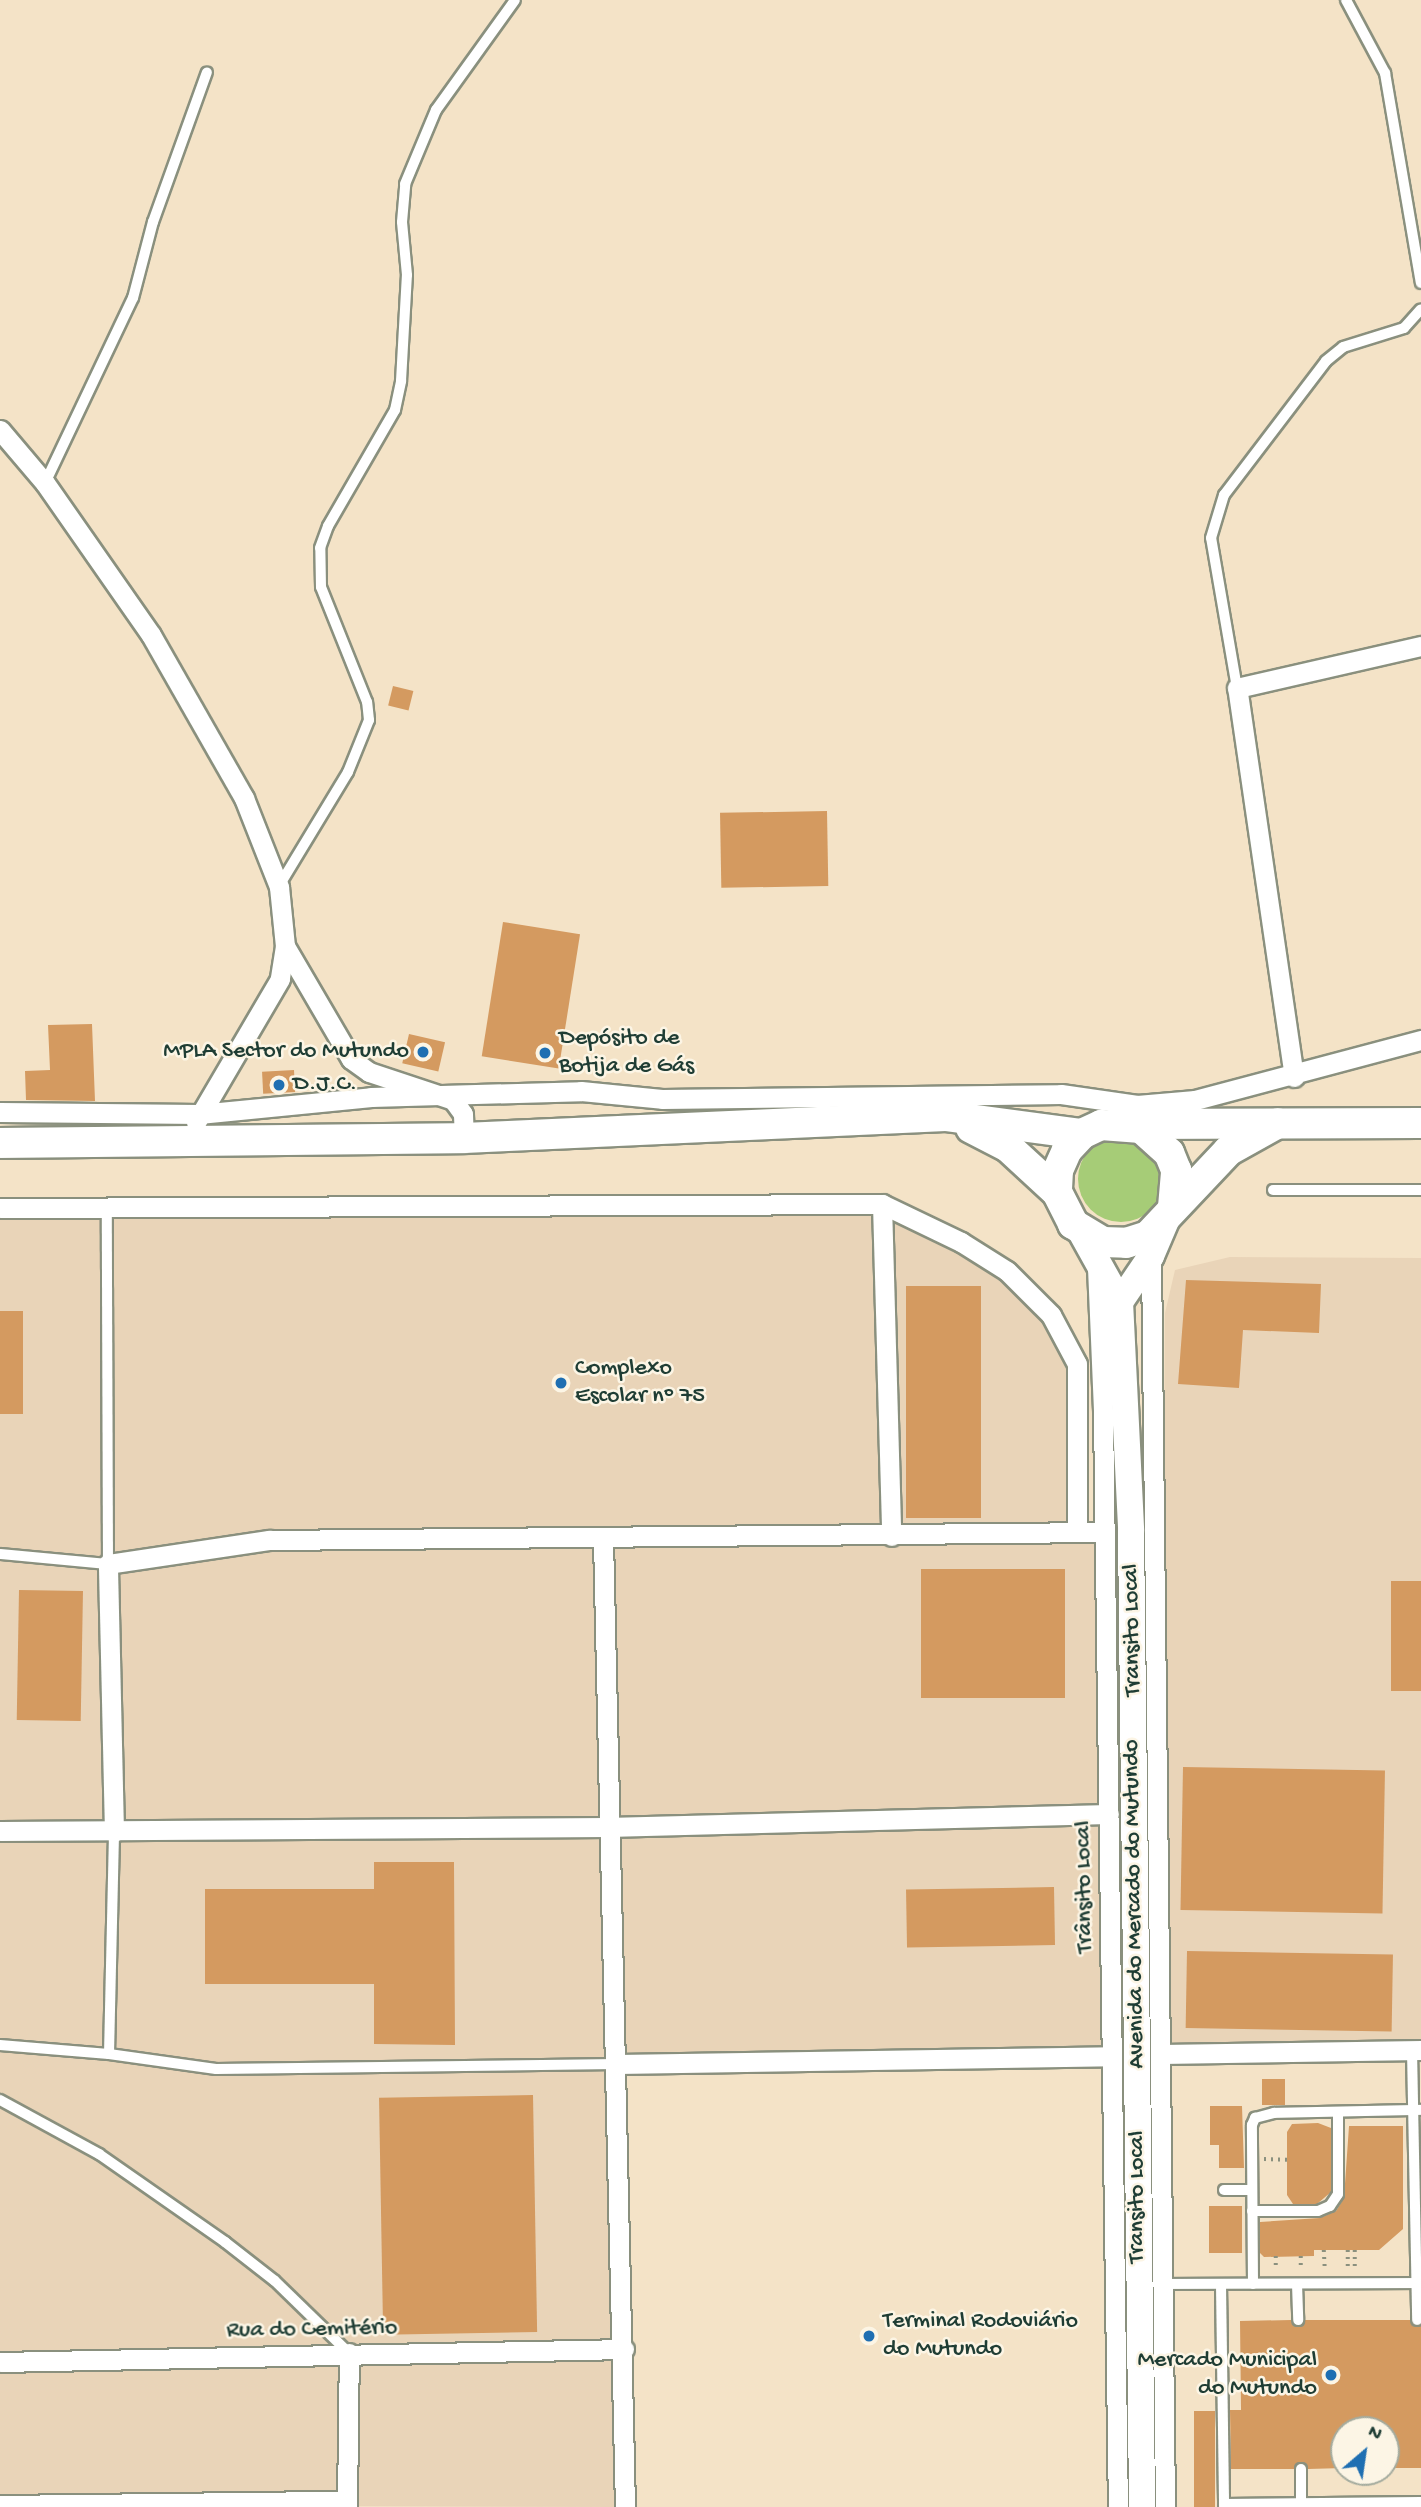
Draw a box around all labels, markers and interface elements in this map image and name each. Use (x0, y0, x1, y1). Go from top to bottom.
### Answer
place label: Depósito de Botija de Gás (559, 1025, 694, 1081)
place label: MPLA Sector do Mutundo (163, 1038, 409, 1066)
marker: MPLA Sector do Mutundo (415, 1044, 431, 1060)
marker: Depósito de Botija de Gás (537, 1045, 553, 1061)
place label: D.J.C. (293, 1071, 357, 1099)
marker: D.J.C. (271, 1077, 287, 1093)
place label: Complexo Escolar nº 75 (575, 1355, 705, 1411)
marker: Complexo Escolar nº 75 (553, 1375, 569, 1391)
street label: Transito Local (1117, 1564, 1149, 1696)
street label: Avenida do Mercado do Mutundo (1118, 1739, 1152, 2069)
street label: Trânsito Local (1069, 1821, 1101, 1953)
street label: Transito Local (1124, 2131, 1152, 2263)
place label: Terminal Rodoviário do Mutundo (883, 2308, 1078, 2364)
street label: Rua do Cemitério (226, 2314, 398, 2346)
marker: Terminal Rodoviário do Mutundo (861, 2328, 877, 2344)
place label: Mercado Municipal do Mutundo (1137, 2347, 1317, 2403)
marker: Mercado Municipal do Mutundo (1323, 2367, 1339, 2383)
north arrow (1330, 2416, 1400, 2486)
text: N (1363, 2421, 1385, 2447)

